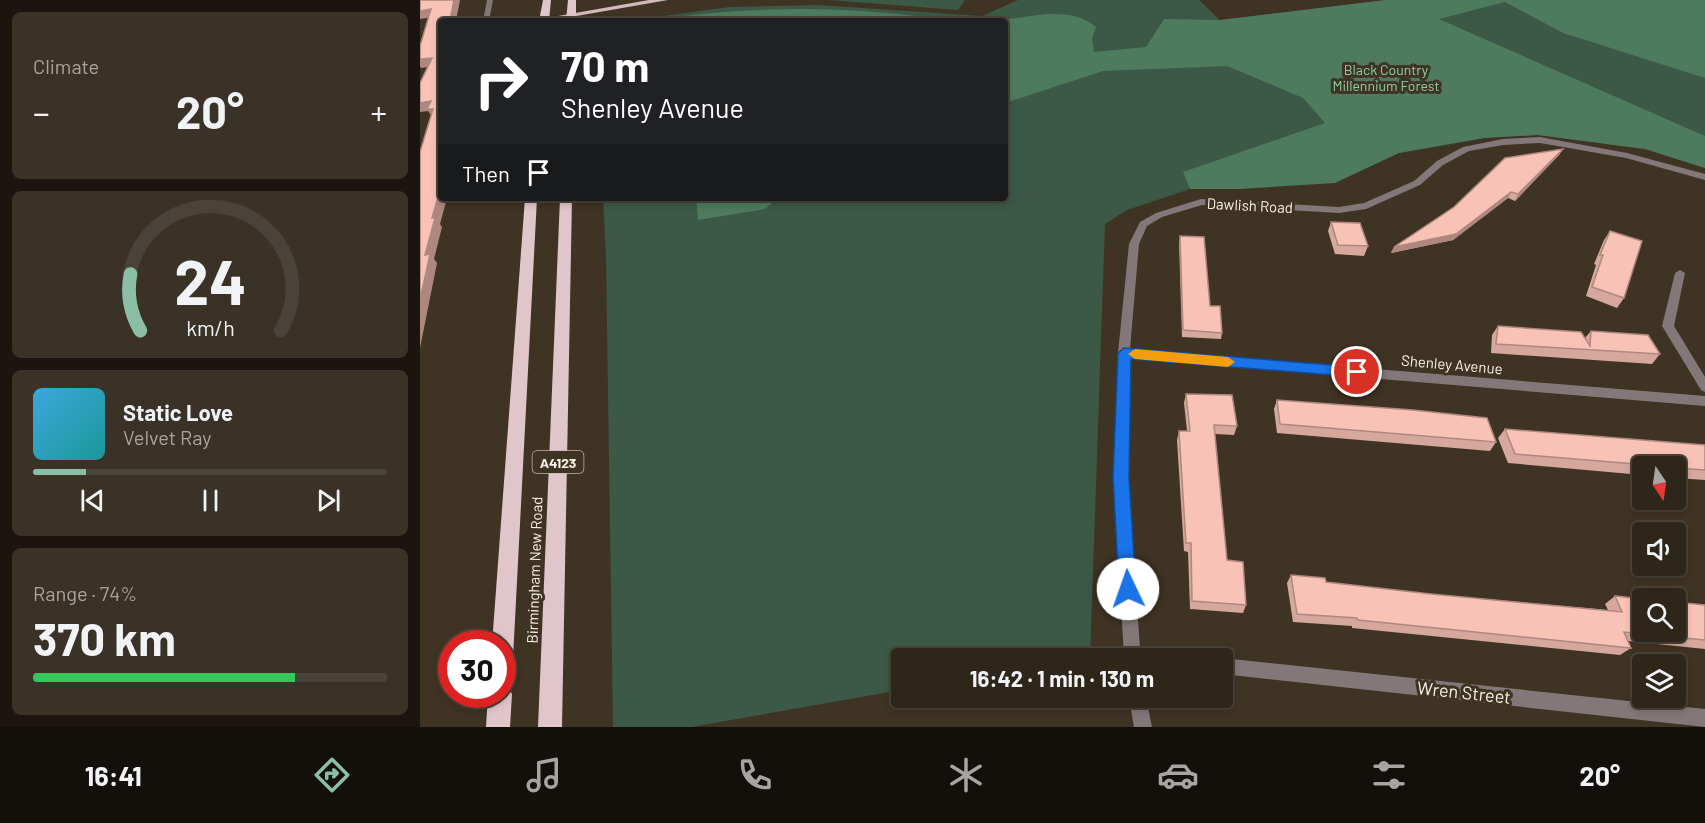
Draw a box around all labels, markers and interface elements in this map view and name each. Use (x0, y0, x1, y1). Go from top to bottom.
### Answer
text: 70 m (561, 40, 649, 90)
icon: right (462, 42, 540, 120)
text: Climate (33, 54, 99, 78)
park label: Black Country Millennium Forest (1332, 61, 1440, 94)
text: 20° (176, 84, 244, 138)
text: Shenley Avenue (561, 91, 744, 123)
text: − (33, 92, 50, 132)
text: + (371, 92, 387, 132)
icon: arrive (522, 156, 555, 189)
text: Then (462, 160, 510, 186)
street label: Dawlish Road (1206, 194, 1294, 216)
text: 24 (174, 243, 246, 317)
text: km/h (186, 316, 234, 341)
pin (1331, 346, 1382, 397)
street label: Shenley Avenue (1401, 351, 1503, 377)
icon: arrive (1340, 355, 1373, 388)
text: Static Love (123, 399, 233, 425)
text: Velvet Ray (123, 425, 212, 449)
road number: A4123 (532, 451, 584, 473)
north arrow (1632, 456, 1686, 510)
map controls (1632, 456, 1686, 708)
icon: previous (76, 484, 109, 517)
icon: pause (194, 484, 227, 517)
icon: next (312, 484, 345, 517)
street label: Birmingham New Road (522, 496, 546, 644)
button: sound (1632, 522, 1686, 576)
position arrow (1096, 557, 1160, 621)
text: Range · 74% (33, 581, 137, 605)
button: search (1632, 588, 1686, 642)
text: 370 km (33, 611, 176, 665)
speed limit sign: 30 (438, 630, 516, 708)
button: layers (1632, 654, 1686, 708)
text: 16:42 · 1 min · 130 m (970, 665, 1154, 691)
street label: Wren Street (1416, 676, 1512, 708)
icon: directions (311, 754, 353, 796)
icon: music (523, 754, 565, 796)
icon: phone (734, 754, 776, 796)
icon: climate (945, 754, 987, 796)
icon: car (1157, 754, 1199, 796)
icon: filters (1368, 754, 1410, 796)
text: 16:41 (85, 759, 142, 791)
text: 20° (1580, 759, 1620, 791)

